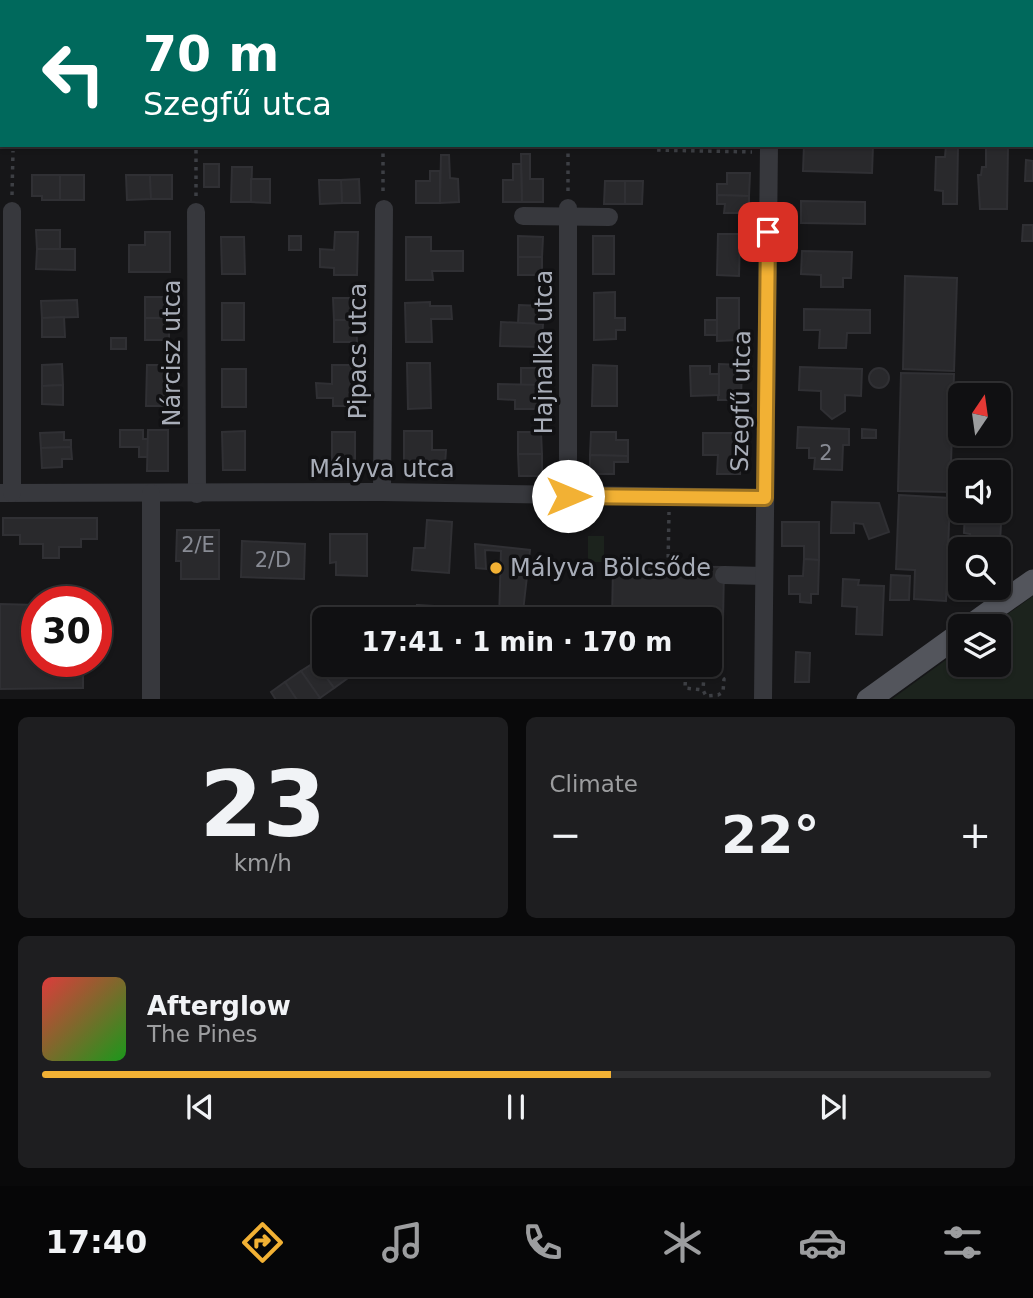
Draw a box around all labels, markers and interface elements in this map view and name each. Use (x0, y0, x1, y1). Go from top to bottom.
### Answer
text: 70 m (143, 26, 279, 83)
icon: left (28, 28, 119, 119)
text: Szegfű utca (143, 85, 332, 123)
pin (738, 202, 798, 262)
icon: arrive (749, 213, 787, 251)
street label: Hajnalka utca (530, 270, 558, 434)
street label: Nárcisz utca (158, 279, 186, 427)
street label: Pipacs utca (344, 283, 372, 419)
street label: Szegfű utca (726, 330, 756, 472)
north arrow (948, 383, 1012, 446)
map controls (948, 383, 1011, 677)
house number: 2 (819, 441, 833, 465)
street label: Mályva utca (309, 455, 455, 483)
position arrow (531, 459, 605, 533)
button: sound (948, 460, 1011, 523)
house number: 2/E (181, 533, 215, 557)
button: search (948, 537, 1011, 600)
house number: 2/D (255, 548, 291, 572)
place label: Mályva Bölcsőde (510, 554, 711, 582)
marker: Mályva Bölcsőde (488, 560, 504, 576)
speed limit sign: 30 (21, 586, 112, 677)
button: layers (948, 614, 1011, 677)
text: 17:41 · 1 min · 170 m (362, 627, 672, 657)
text: 23 (199, 752, 326, 857)
text: Climate (550, 771, 638, 797)
text: 22° (721, 805, 819, 865)
text: − (550, 813, 581, 857)
text: + (959, 813, 991, 857)
text: km/h (234, 850, 292, 876)
text: Afterglow (147, 991, 291, 1021)
text: The Pines (147, 1021, 258, 1047)
icon: previous (181, 1088, 219, 1126)
icon: pause (497, 1088, 535, 1126)
icon: next (814, 1088, 852, 1126)
icon: directions (238, 1218, 287, 1267)
icon: music (378, 1218, 427, 1267)
icon: phone (518, 1218, 567, 1267)
icon: climate (658, 1218, 707, 1267)
icon: car (798, 1218, 847, 1267)
icon: filters (938, 1218, 987, 1267)
text: 17:40 (46, 1223, 147, 1261)

